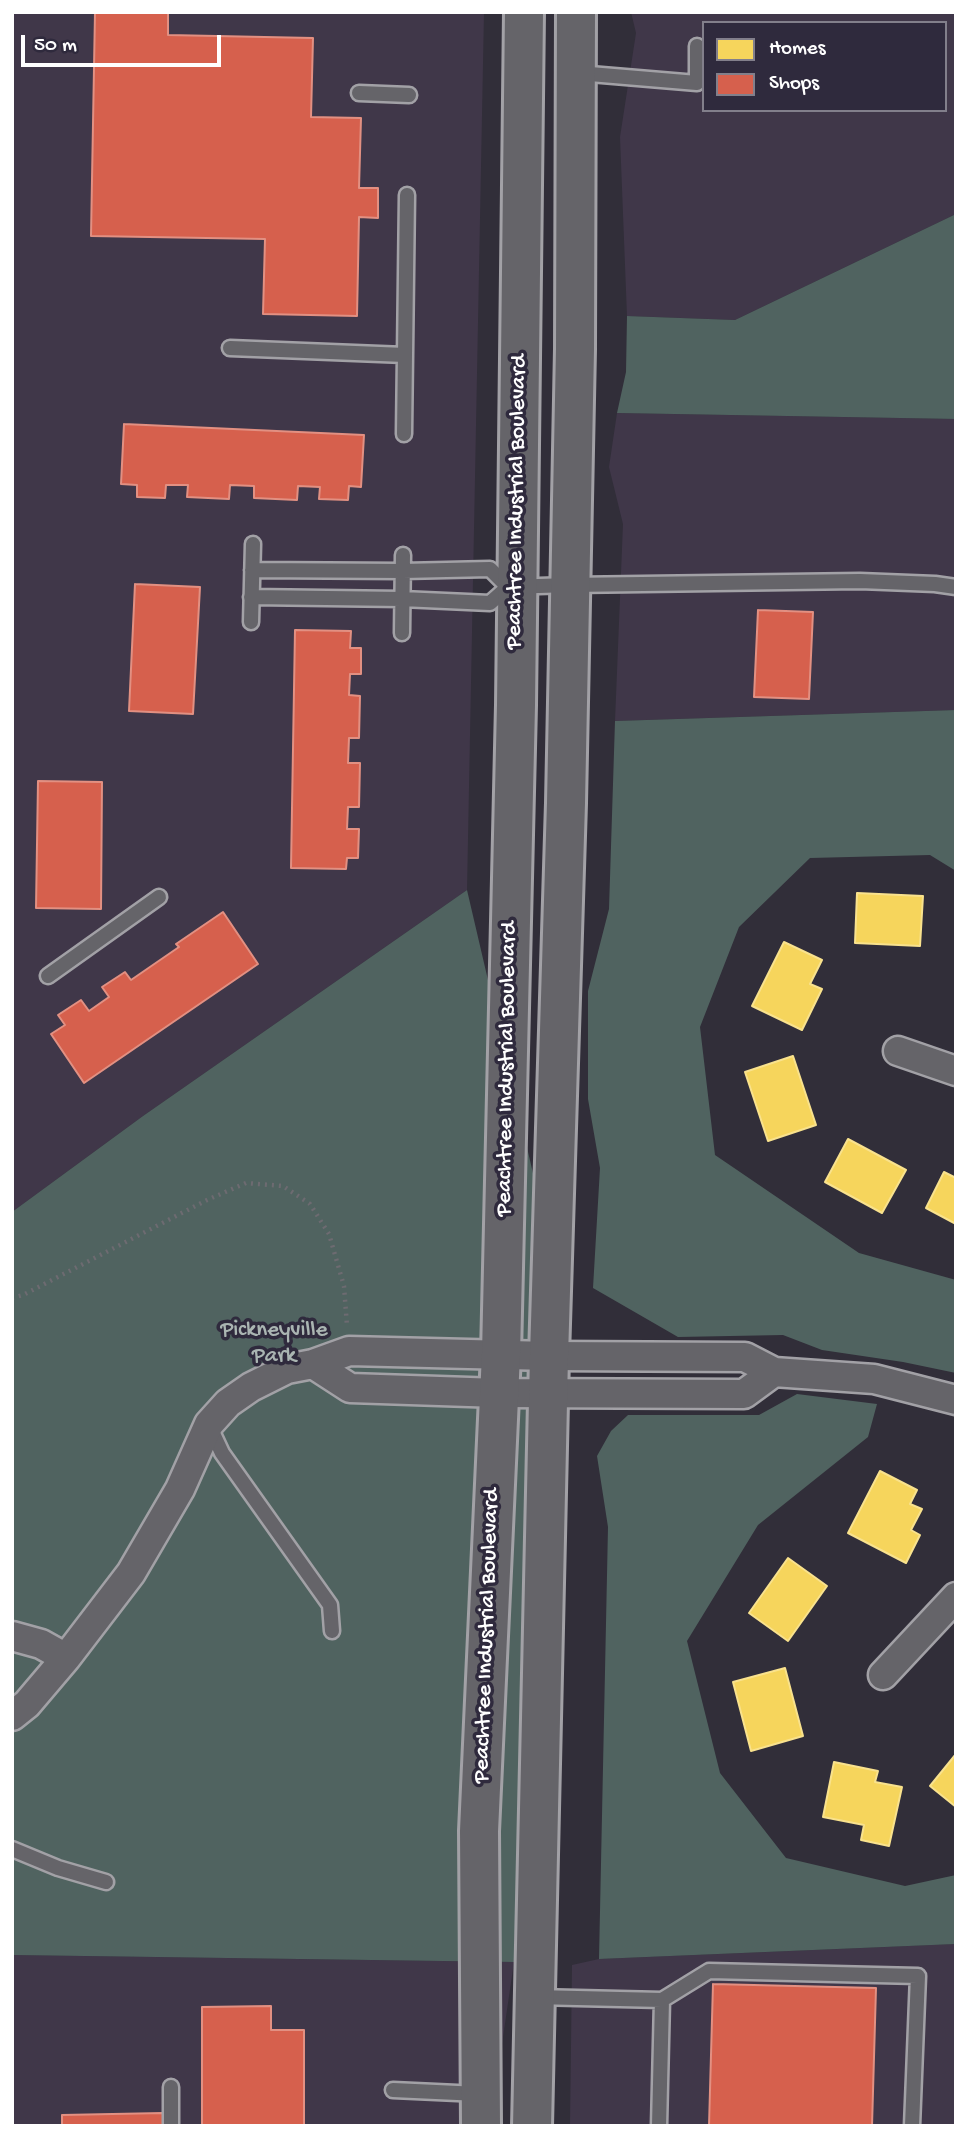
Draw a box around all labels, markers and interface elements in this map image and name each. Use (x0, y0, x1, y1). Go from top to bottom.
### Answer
scale bar (24, 21, 224, 65)
legend (702, 21, 947, 112)
text: 50 m (34, 34, 77, 59)
text: Homes (769, 37, 825, 62)
text: Shops (769, 72, 819, 97)
street label: Peachtree Industrial Boulevard (502, 354, 534, 650)
street label: Peachtree Industrial Boulevard (492, 921, 524, 1217)
park label: Pickneyville Park (221, 1317, 327, 1371)
street label: Peachtree Industrial Boulevard (469, 1488, 507, 1784)

